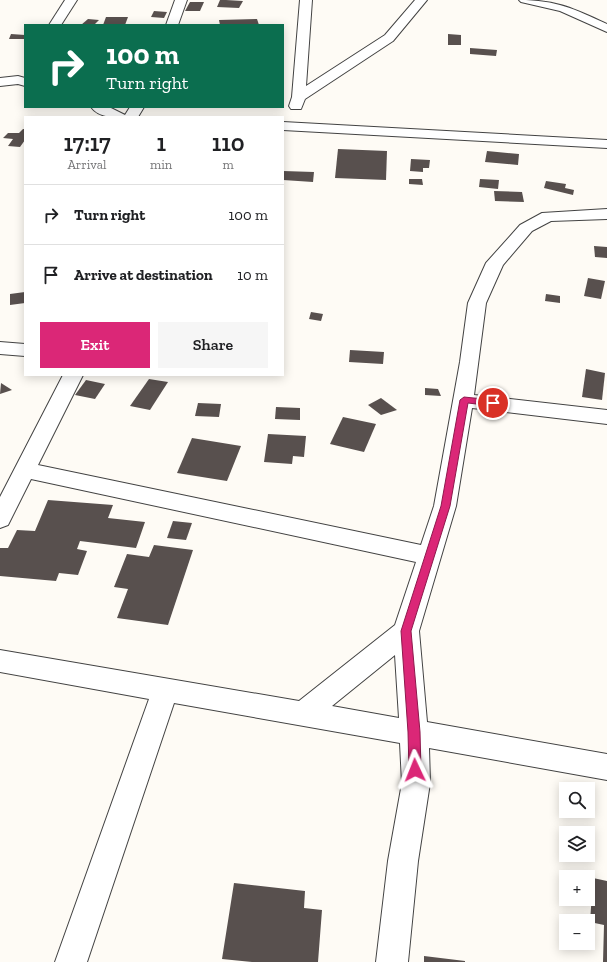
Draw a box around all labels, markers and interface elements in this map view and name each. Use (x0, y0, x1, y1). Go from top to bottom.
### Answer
text: 100 m (106, 38, 179, 71)
icon: right (40, 40, 92, 92)
text: Turn right (106, 72, 188, 94)
text: 17:17 (63, 128, 111, 157)
text: 1 (156, 128, 166, 157)
text: 110 (212, 128, 245, 157)
text: Arrival (67, 157, 107, 172)
text: min (150, 157, 172, 172)
text: m (223, 157, 234, 172)
icon: right (40, 204, 62, 226)
text: Turn right (74, 206, 145, 224)
text: 100 m (229, 206, 268, 224)
icon: arrive (40, 264, 62, 286)
text: Arrive at destination (74, 266, 213, 284)
text: 10 m (237, 266, 268, 284)
button: Exit (40, 322, 150, 368)
button: Share (158, 322, 268, 368)
pin (476, 386, 510, 420)
icon: arrive (482, 392, 504, 414)
position arrow (394, 749, 436, 791)
map controls (559, 782, 595, 950)
button: search (559, 782, 595, 818)
button: layers (559, 826, 595, 862)
button: + (559, 870, 595, 906)
button: − (559, 914, 595, 950)

